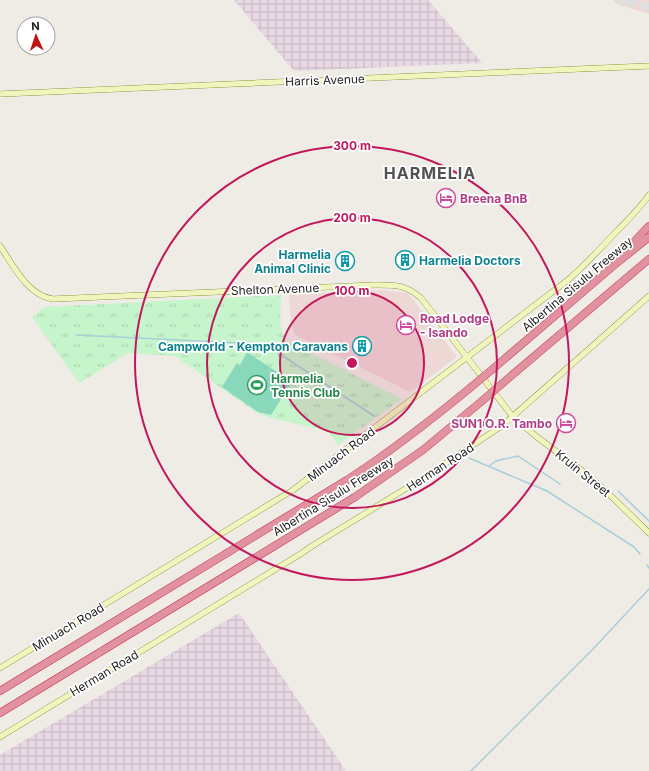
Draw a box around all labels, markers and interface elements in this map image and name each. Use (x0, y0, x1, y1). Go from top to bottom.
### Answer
north arrow (16, 16, 56, 56)
text: N (31, 19, 40, 33)
street label: Harris Avenue (285, 71, 365, 89)
text: 300 m (333, 138, 371, 153)
district label: HARMELIA (384, 163, 476, 183)
hotel icon: Breena BnB (435, 187, 457, 209)
place label: Breena BnB (460, 191, 528, 206)
text: 200 m (333, 210, 371, 225)
street label: Albertina Sisulu Freeway (519, 233, 635, 335)
place label: Harmelia Animal Clinic (254, 247, 331, 276)
building icon: Harmelia Doctors (394, 249, 416, 271)
building icon: Harmelia Animal Clinic (334, 250, 356, 272)
place label: Harmelia Doctors (419, 253, 521, 268)
street label: Shelton Avenue (231, 280, 319, 298)
text: 100 m (334, 283, 370, 298)
place label: Road Lodge - Isando (420, 311, 489, 340)
hotel icon: Road Lodge - Isando (395, 314, 417, 336)
building icon: Campworld - Kempton Caravans (351, 335, 373, 357)
place label: Campworld - Kempton Caravans (158, 339, 348, 354)
centre of rings (345, 356, 359, 370)
place label: Harmelia Tennis Club (271, 371, 341, 400)
sports icon: Harmelia Tennis Club (246, 374, 268, 396)
hotel icon: SUN1 O.R. Tambo (555, 412, 577, 434)
place label: SUN1 O.R. Tambo (451, 416, 552, 431)
street label: Minuach Road (304, 424, 378, 484)
street label: Herman Road (404, 440, 476, 494)
street label: Kruin Street (552, 446, 614, 500)
street label: Albertina Sisulu Freeway (270, 453, 396, 539)
street label: Minuach Road (29, 600, 107, 654)
street label: Herman Road (67, 647, 141, 699)

